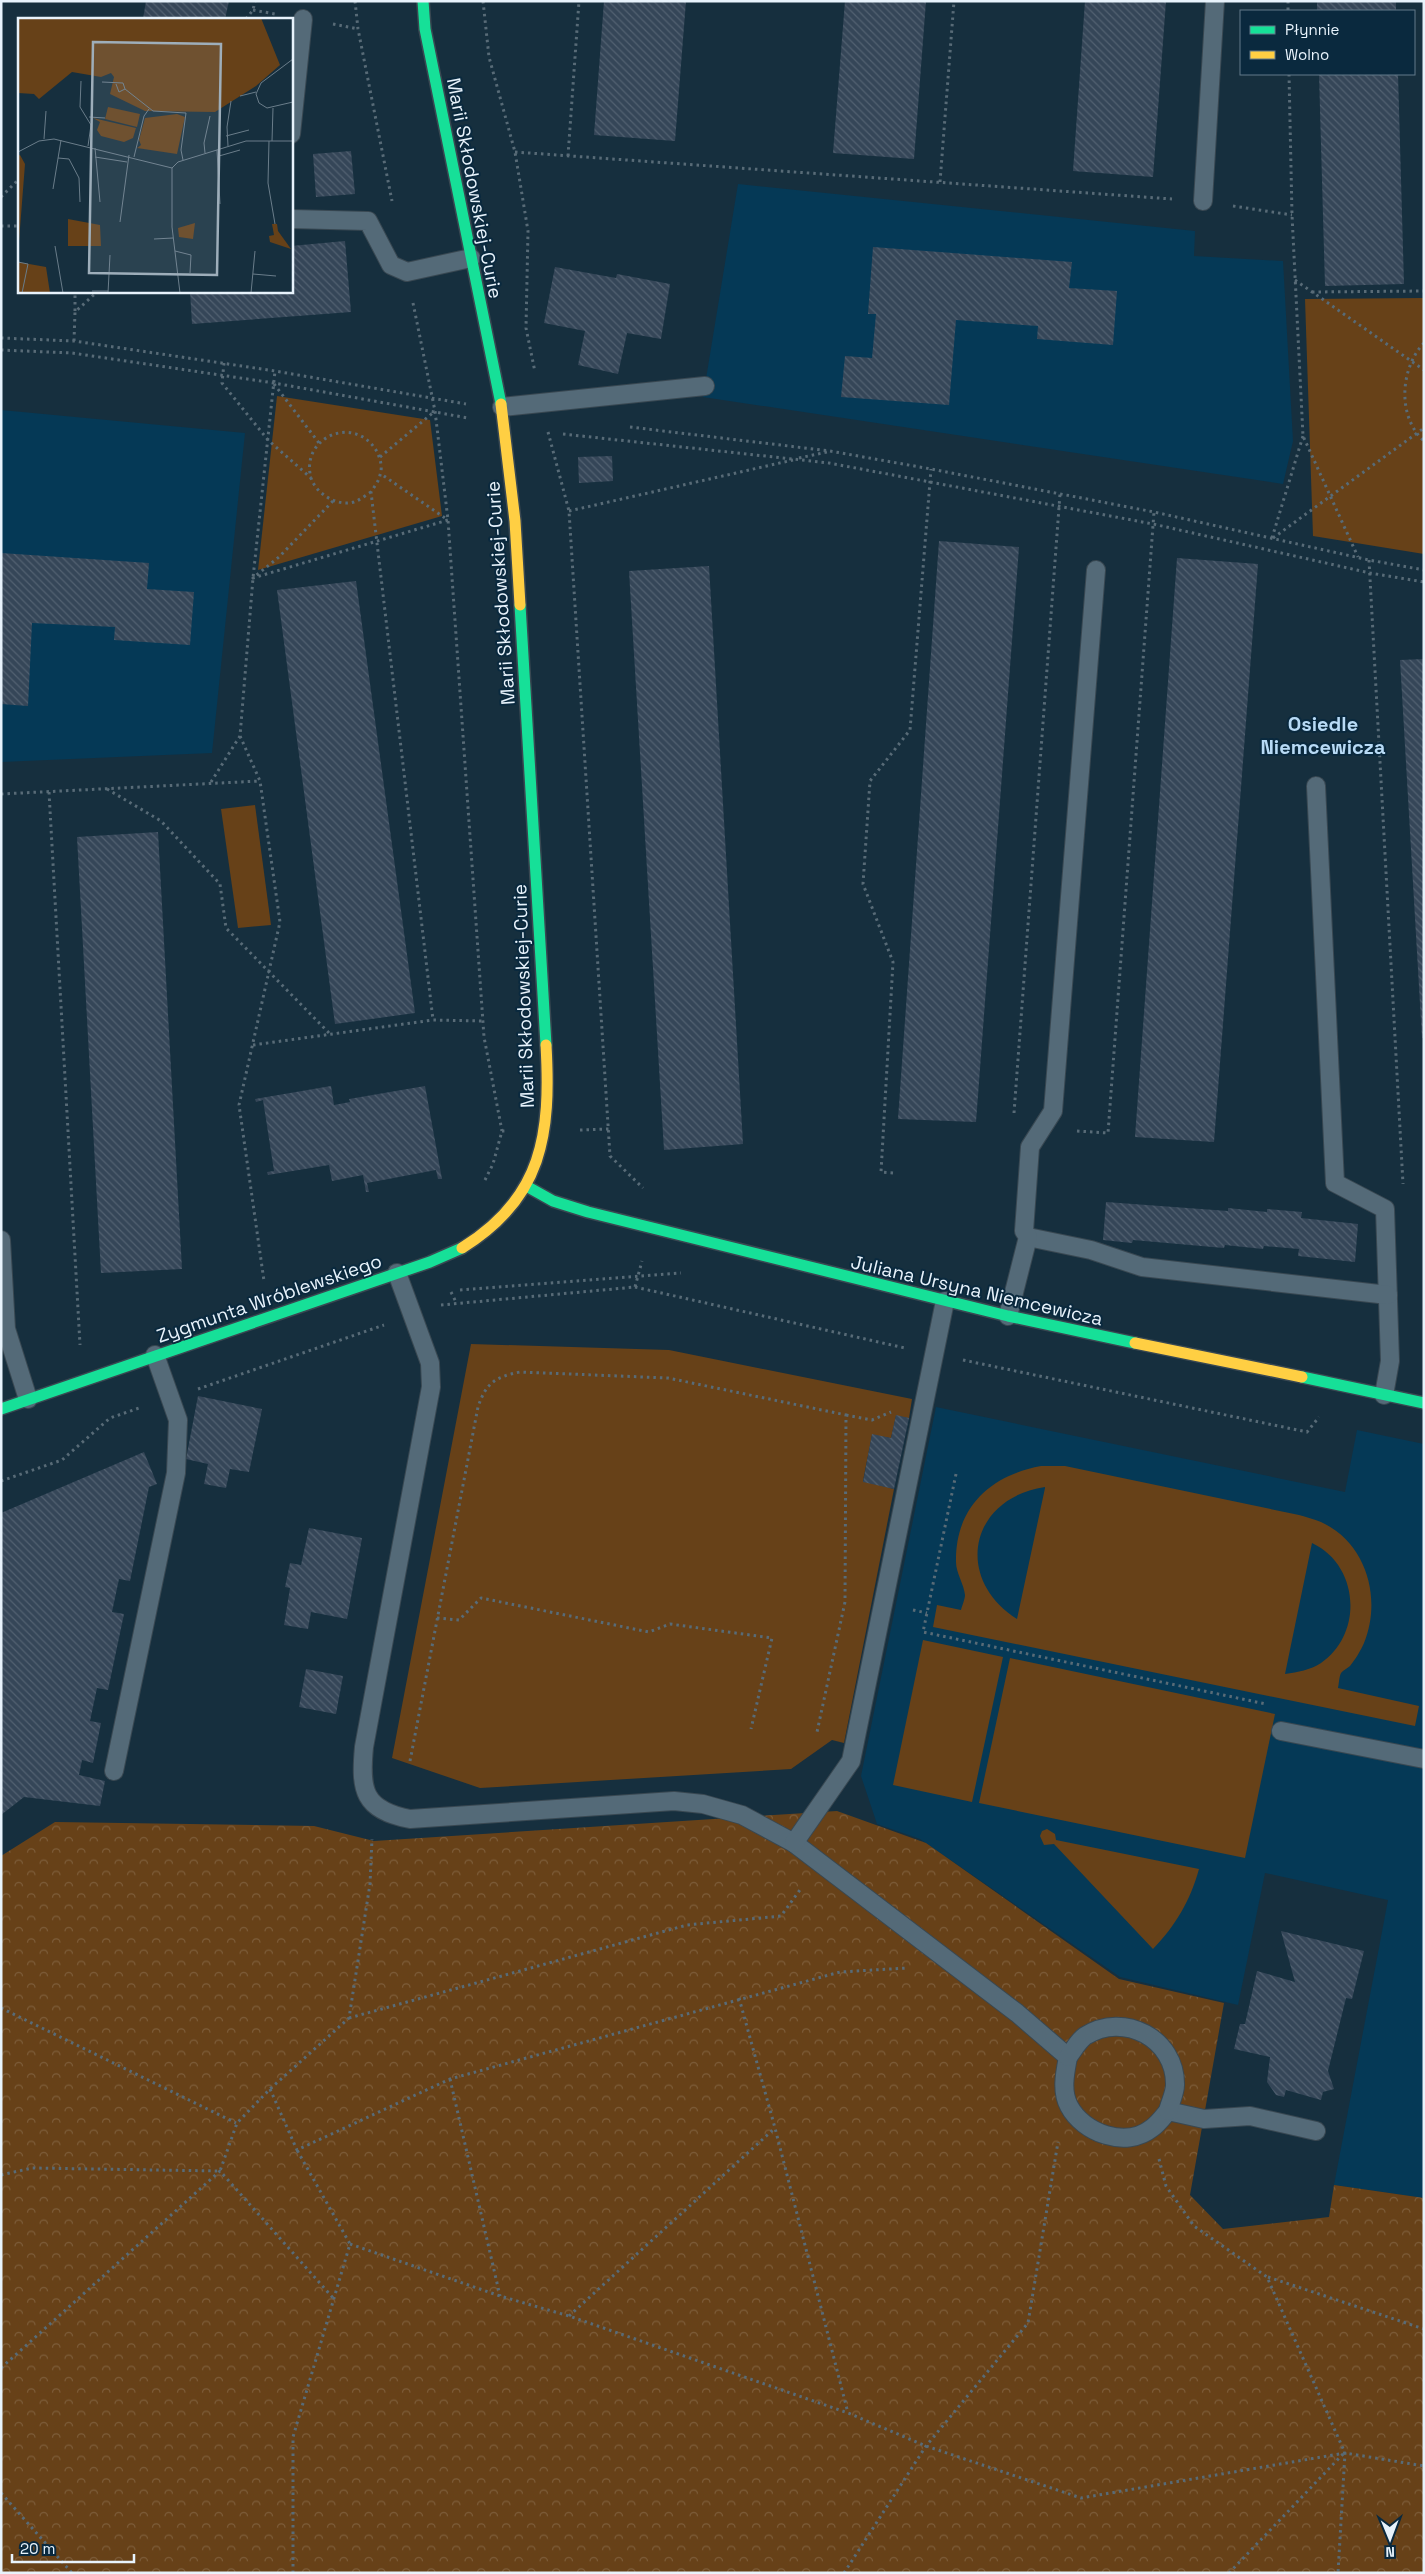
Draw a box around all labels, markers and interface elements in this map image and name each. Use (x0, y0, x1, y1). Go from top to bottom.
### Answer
legend (1240, 10, 1415, 75)
inset map (18, 18, 292, 292)
text: Płynnie (1285, 20, 1339, 39)
text: Wolno (1285, 45, 1329, 64)
street label: Marii Skłodowskiej-Curie (441, 76, 508, 301)
street label: Marii Skłodowskiej-Curie (480, 480, 521, 706)
district label: Osiedle Niemcewicza (1260, 711, 1386, 760)
street label: Marii Skłodowskiej-Curie (507, 883, 540, 1109)
street label: Zygmunta Wróblewskiego (153, 1248, 385, 1349)
street label: Juliana Ursyna Niemcewicza (848, 1249, 1105, 1332)
north arrow (1365, 2514, 1415, 2564)
scale bar (12, 2532, 135, 2564)
text: 20 m (20, 2539, 55, 2558)
text: N (1385, 2543, 1395, 2561)

